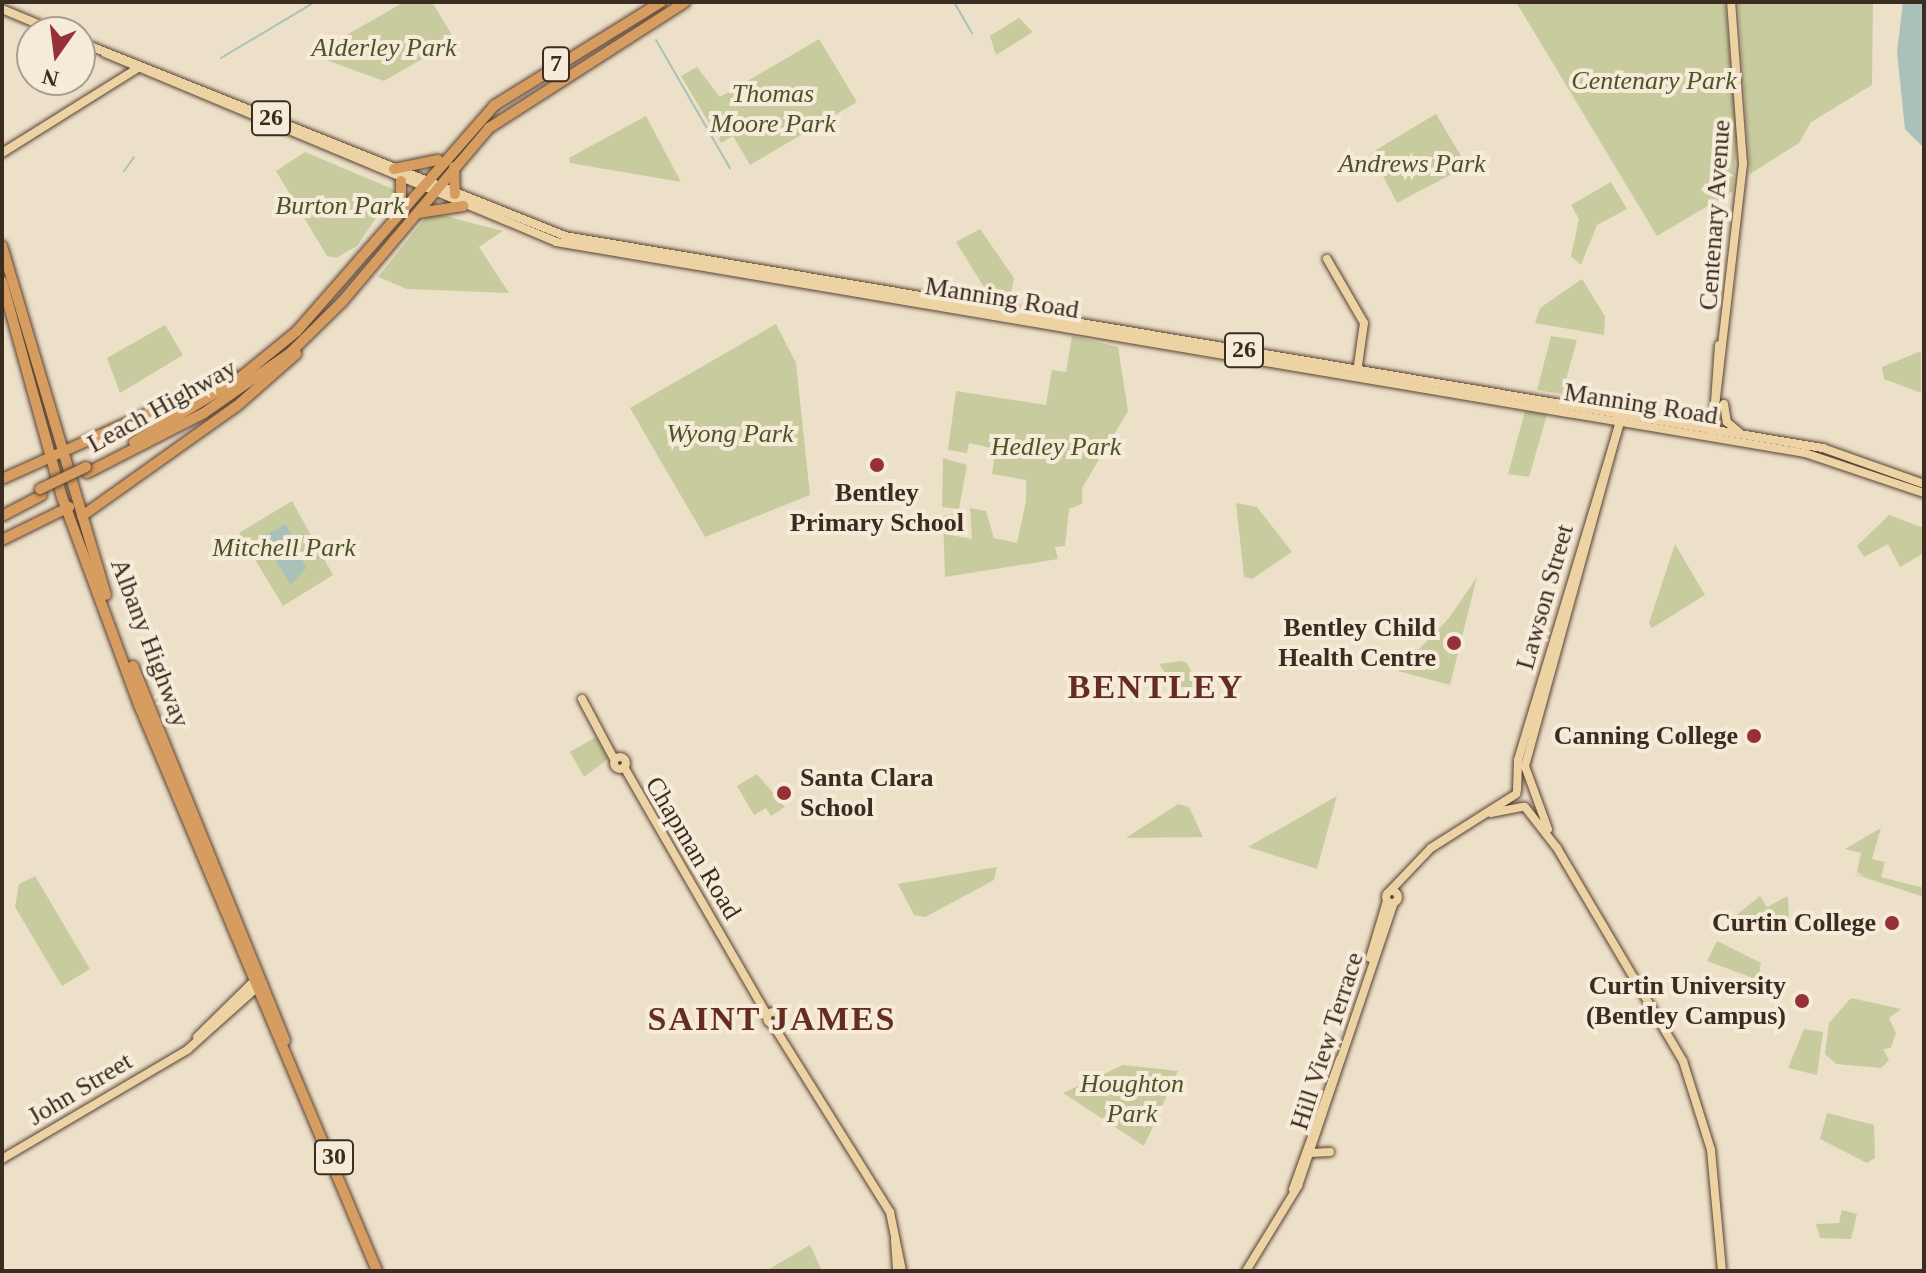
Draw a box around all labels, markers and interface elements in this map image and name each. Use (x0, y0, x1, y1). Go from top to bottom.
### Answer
north arrow (16, 16, 96, 96)
park label: Alderley Park (311, 32, 457, 64)
road number: 7 (542, 44, 570, 84)
text: N (40, 64, 61, 92)
park label: Centenary Park (1571, 65, 1737, 97)
park label: Thomas Moore Park (710, 78, 836, 140)
road number: 26 (251, 98, 291, 138)
street label: Centenary Avenue (1693, 118, 1737, 312)
park label: Andrews Park (1338, 148, 1486, 180)
park label: Burton Park (275, 190, 405, 222)
street label: Manning Road (923, 270, 1081, 326)
road number: 26 (1224, 330, 1264, 370)
street label: Leach Highway (82, 352, 242, 460)
street label: Manning Road (1562, 376, 1720, 432)
park label: Wyong Park (667, 418, 793, 450)
park label: Hedley Park (991, 431, 1121, 463)
marker: Bentley Primary School (868, 456, 886, 474)
place label: Bentley Primary School (790, 477, 964, 538)
street label: Lawson Street (1509, 521, 1581, 673)
park label: Mitchell Park (212, 532, 356, 564)
street label: Albany Highway (103, 554, 197, 732)
place label: Bentley Child Health Centre (1278, 612, 1436, 674)
marker: Bentley Child Health Centre (1443, 632, 1465, 654)
district label: BENTLEY (1068, 667, 1244, 707)
place label: Canning College (1554, 720, 1738, 752)
marker: Canning College (1745, 727, 1763, 745)
place label: Santa Clara School (800, 762, 934, 824)
street label: Chapman Road (638, 771, 748, 925)
marker: Santa Clara School (775, 784, 793, 802)
place label: Curtin College (1712, 907, 1876, 939)
marker: Curtin College (1883, 914, 1901, 932)
street label: Hill View Terrace (1283, 948, 1371, 1134)
place label: Curtin University (Bentley Campus) (1586, 970, 1786, 1032)
marker: Curtin University (Bentley Campus) (1793, 992, 1811, 1010)
district label: SAINT JAMES (647, 999, 897, 1039)
street label: John Street (22, 1046, 138, 1132)
park label: Houghton Park (1080, 1068, 1184, 1130)
road number: 30 (314, 1137, 354, 1177)

